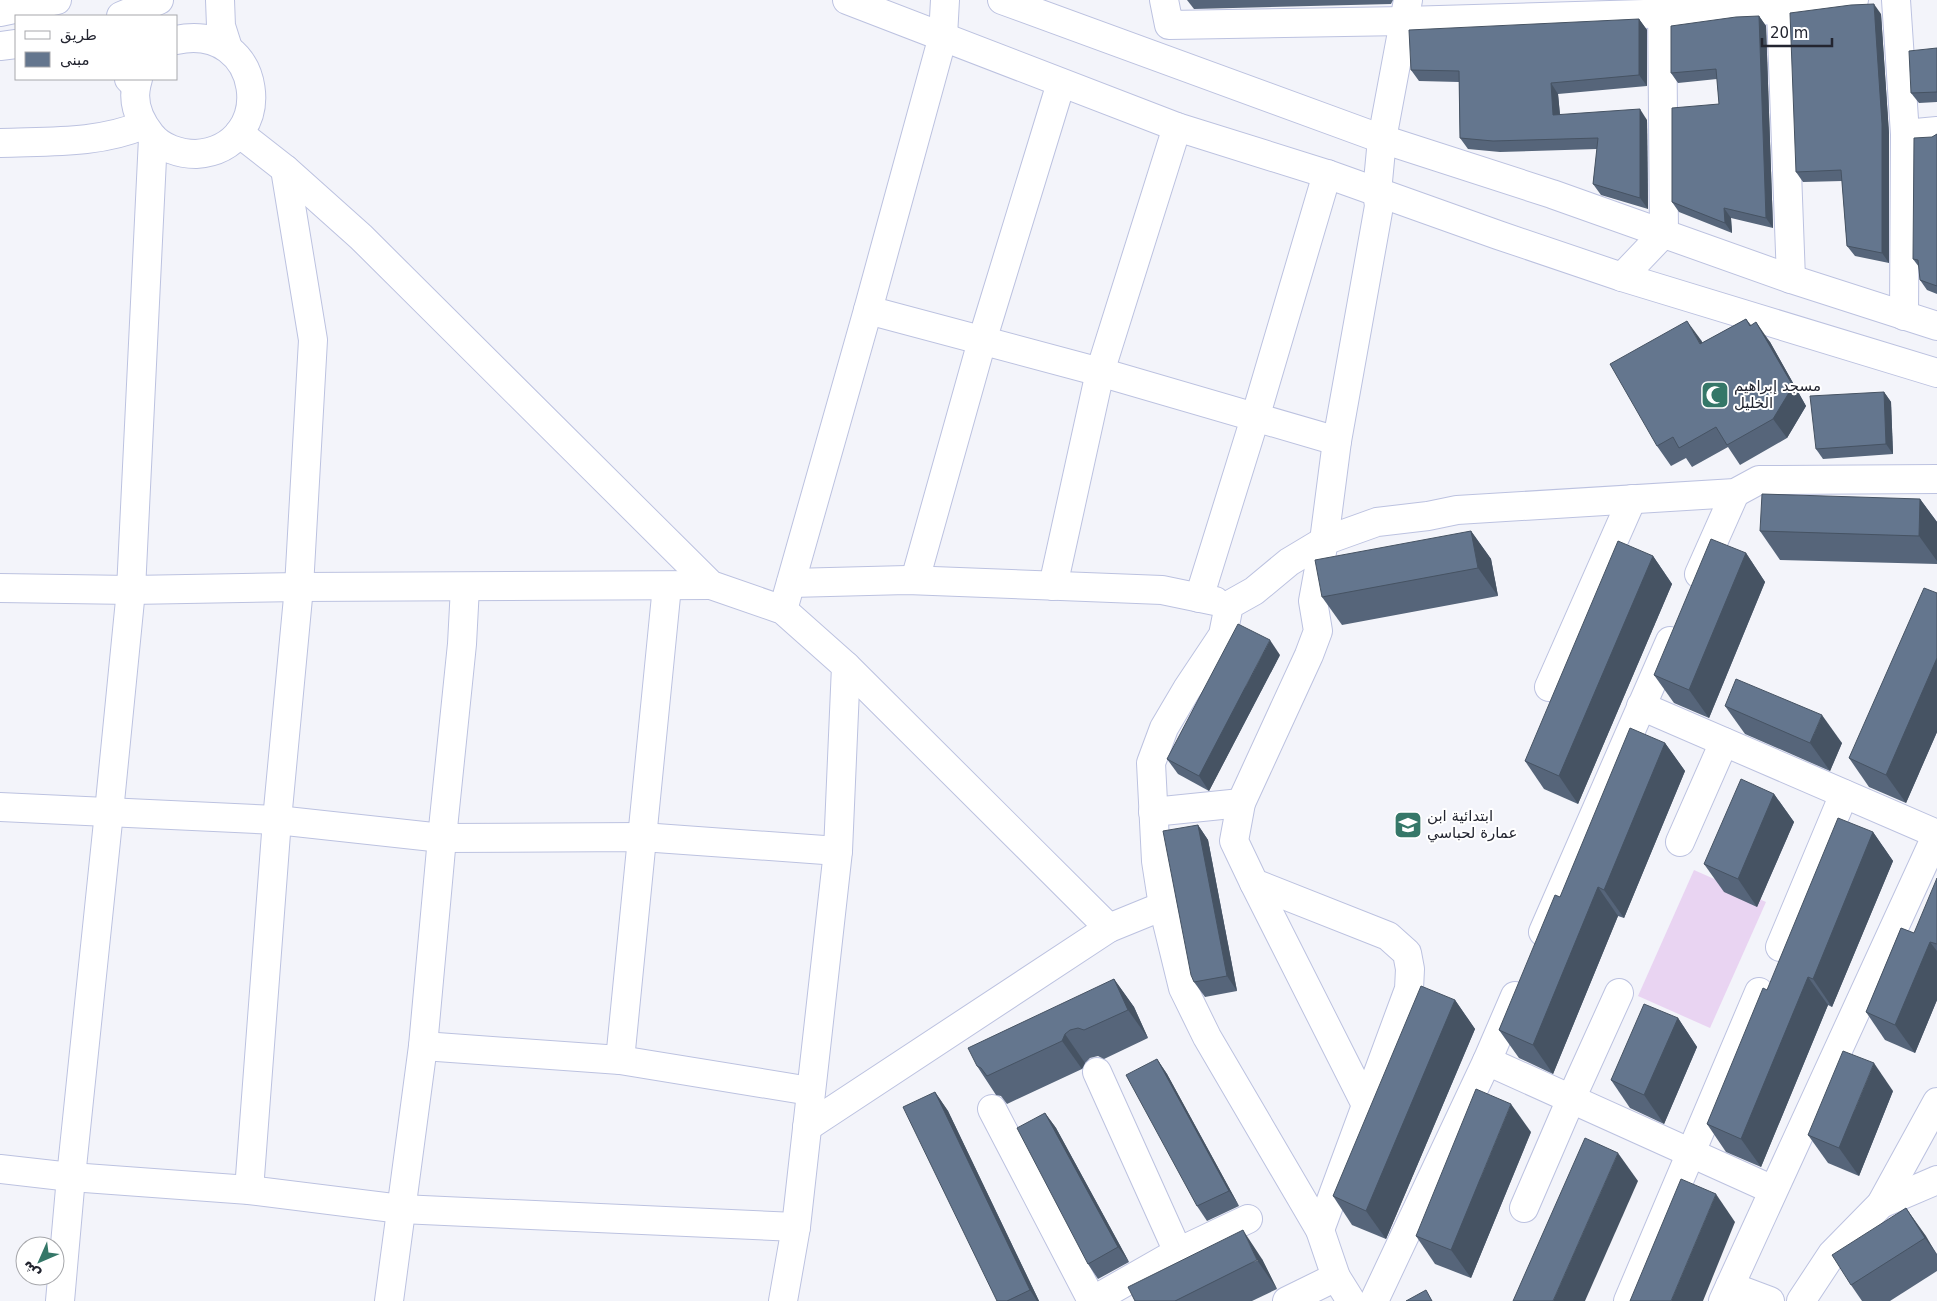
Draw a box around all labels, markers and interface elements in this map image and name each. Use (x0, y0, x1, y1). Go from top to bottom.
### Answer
legend (15, 15, 178, 80)
scale bar (1762, 15, 1832, 47)
text: 20 m (1770, 24, 1808, 42)
text: طريق (60, 26, 97, 44)
text: مبنى (60, 51, 90, 69)
place label: مسجد إبراهيم الخليل (1734, 377, 1821, 412)
mosque icon: مسجد إبراهيم الخليل (1700, 380, 1730, 410)
place label: ابتدائية ابن عمارة لحباسي (1427, 807, 1517, 843)
school or university icon: ابتدائية ابن عمارة لحباسي (1393, 810, 1423, 840)
north arrow (15, 1236, 65, 1286)
text: ش (18, 1258, 43, 1283)

